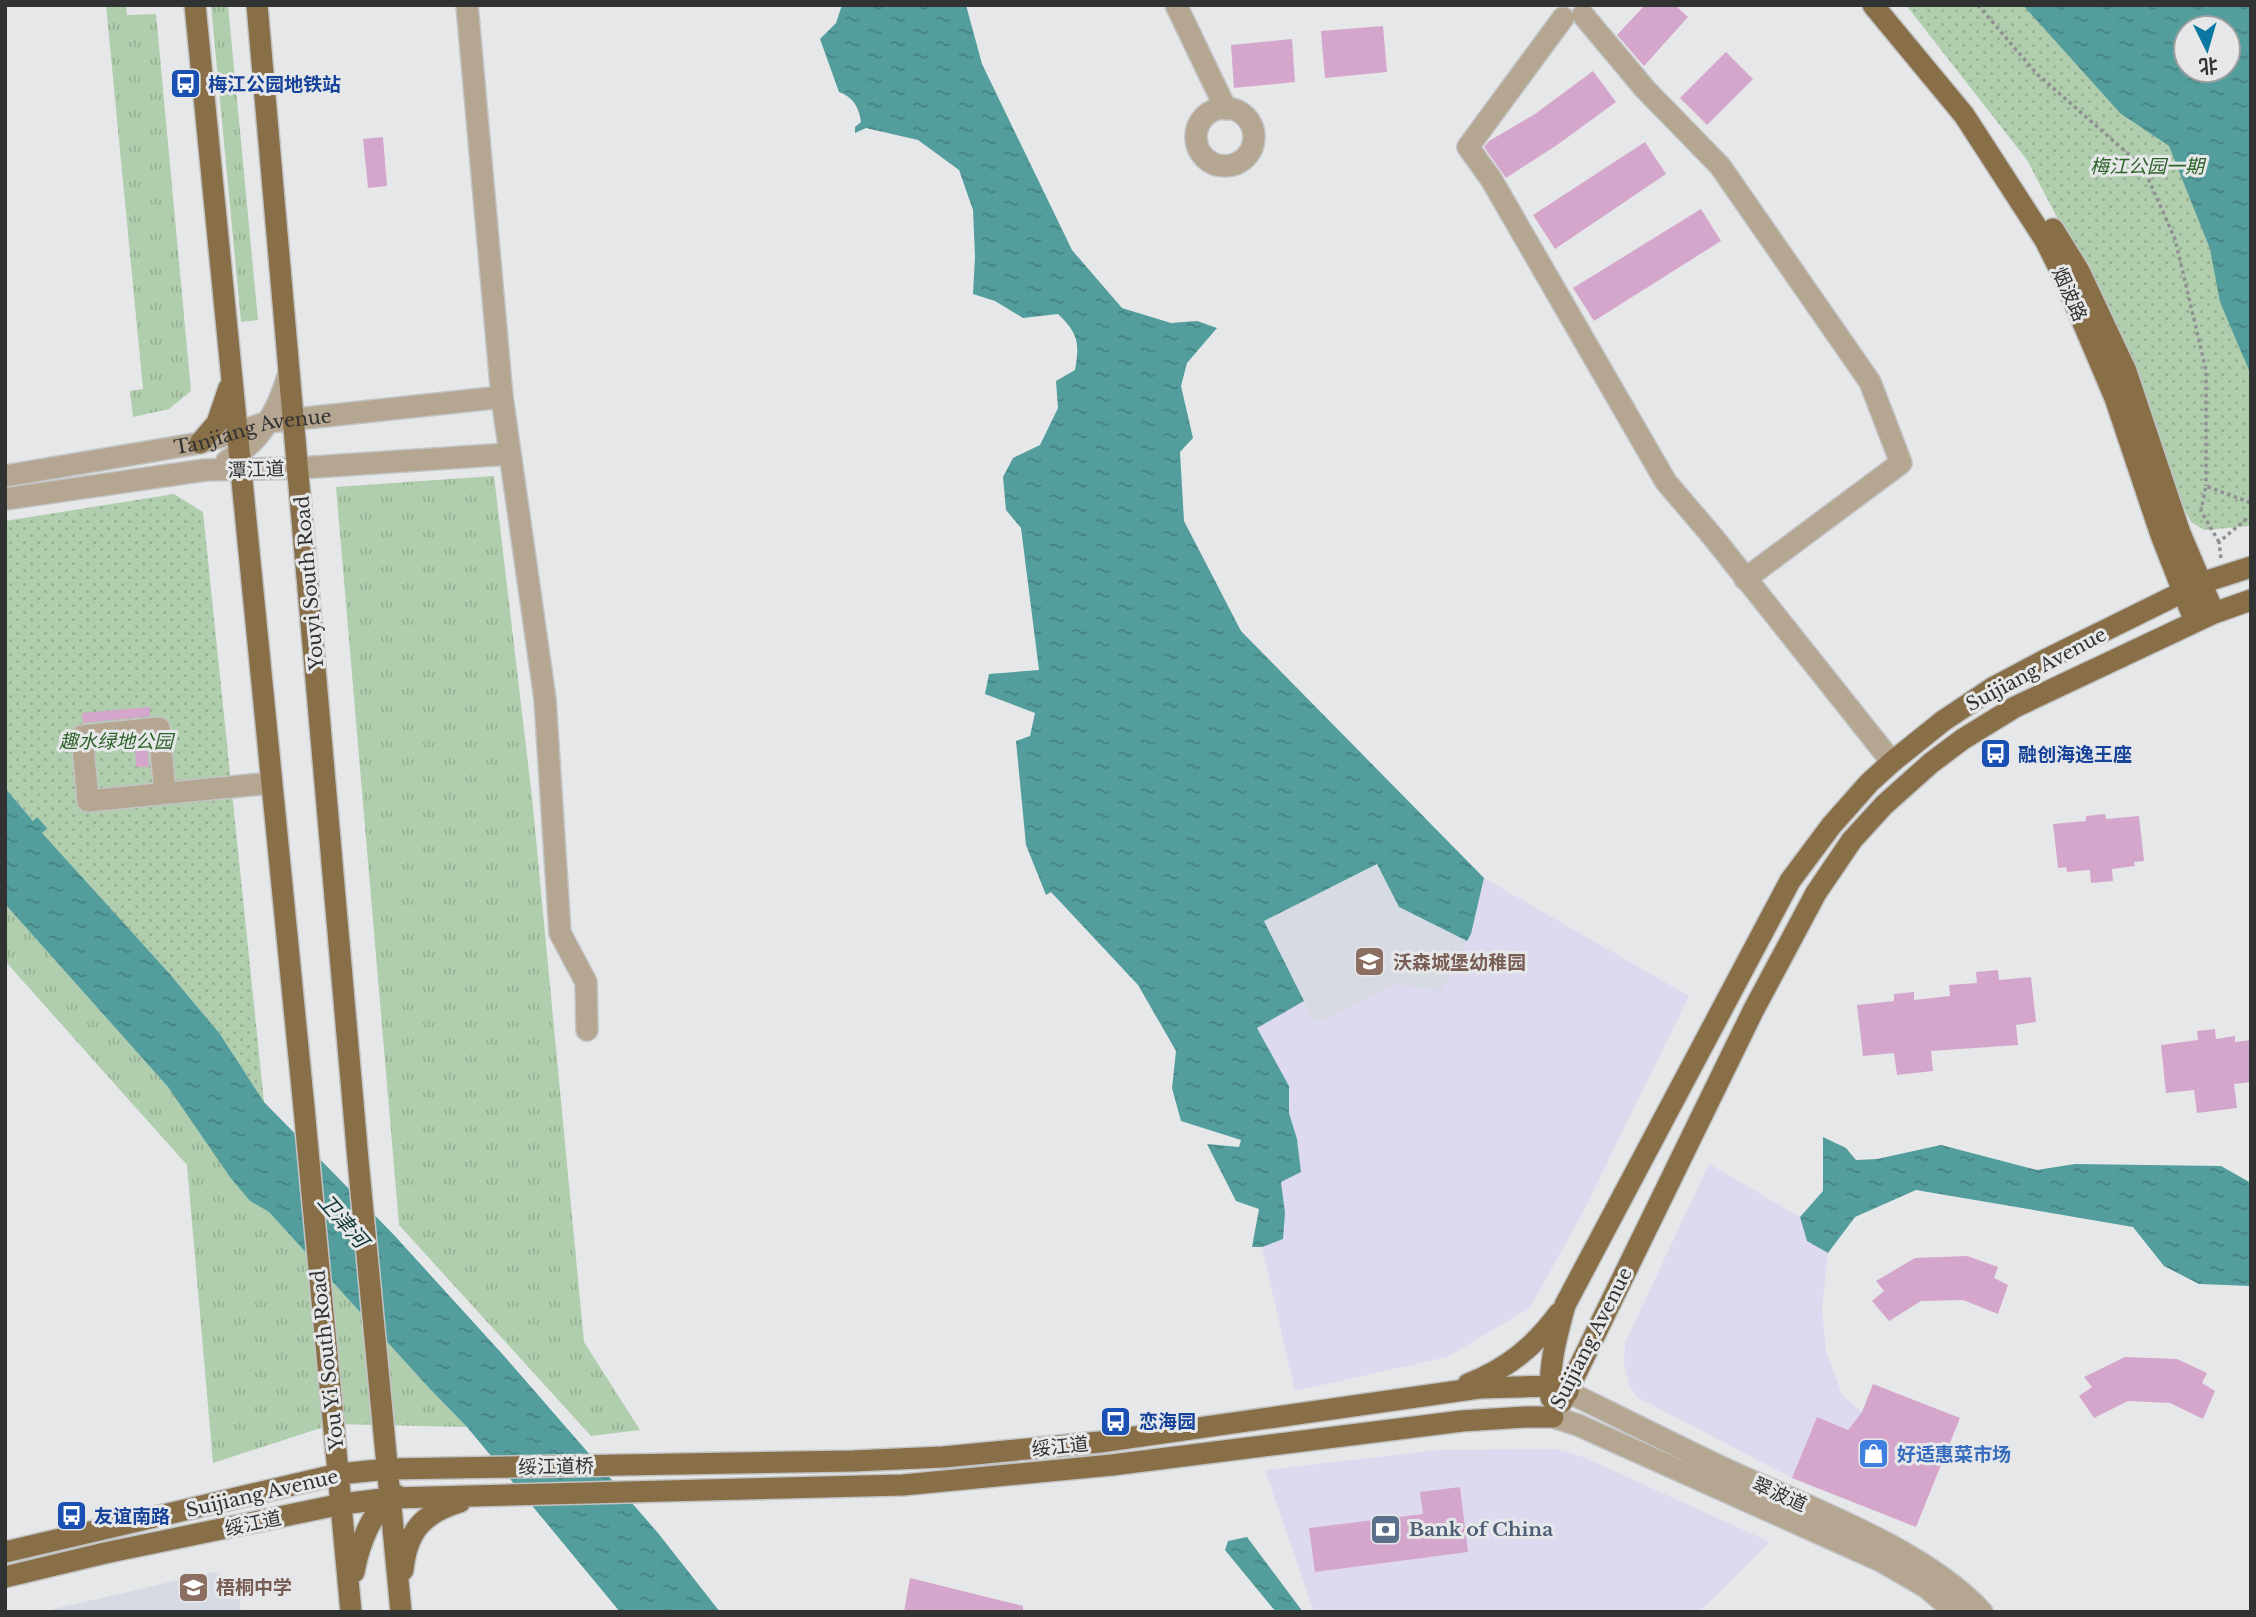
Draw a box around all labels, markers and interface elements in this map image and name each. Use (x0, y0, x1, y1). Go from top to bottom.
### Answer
north arrow (2172, 14, 2242, 84)
text: 北 (2198, 53, 2219, 78)
bus stop icon: 梅江公园地铁站 (168, 67, 202, 101)
place label: 梅江公园地铁站 (208, 73, 341, 96)
park label: 梅江公园一期 (2090, 155, 2207, 178)
street label: 烟波路 (2047, 263, 2092, 325)
street label: Tanjiang Avenue (172, 404, 333, 459)
street label: 潭江道 (227, 457, 285, 482)
street label: Youyi South Road (290, 495, 329, 672)
street label: Suijiang Avenue (1962, 623, 2110, 716)
park label: 趣水绿地公园 (59, 730, 176, 753)
bus stop icon: 融创海逸王座 (1978, 737, 2012, 771)
place label: 融创海逸王座 (2018, 743, 2132, 766)
school or university icon: 沃森城堡幼稚园 (1353, 945, 1387, 979)
place label: 沃森城堡幼稚园 (1393, 951, 1526, 974)
water label: 卫津河 (313, 1189, 376, 1256)
street label: Suijiang Avenue (1546, 1264, 1637, 1413)
street label: You Yi South Road (307, 1268, 349, 1452)
bus stop icon: 恋海园 (1099, 1404, 1133, 1438)
place label: 恋海园 (1139, 1410, 1196, 1433)
street label: 绥江道 (1030, 1432, 1090, 1461)
shop icon: 好适惠菜市场 (1857, 1437, 1891, 1471)
place label: 好适惠菜市场 (1897, 1443, 2011, 1466)
street label: 绥江道桥 (518, 1454, 594, 1479)
street label: Suijiang Avenue (184, 1465, 340, 1522)
street label: 翠波道 (1749, 1472, 1811, 1517)
bus stop icon: 友谊南路 (54, 1499, 88, 1533)
place label: 友谊南路 (94, 1505, 170, 1528)
street label: 绥江道 (223, 1506, 283, 1541)
bank icon: Bank of China (1369, 1512, 1403, 1546)
place label: Bank of China (1409, 1518, 1553, 1541)
school or university icon: 梧桐中学 (176, 1570, 210, 1604)
place label: 梧桐中学 (216, 1576, 292, 1599)

